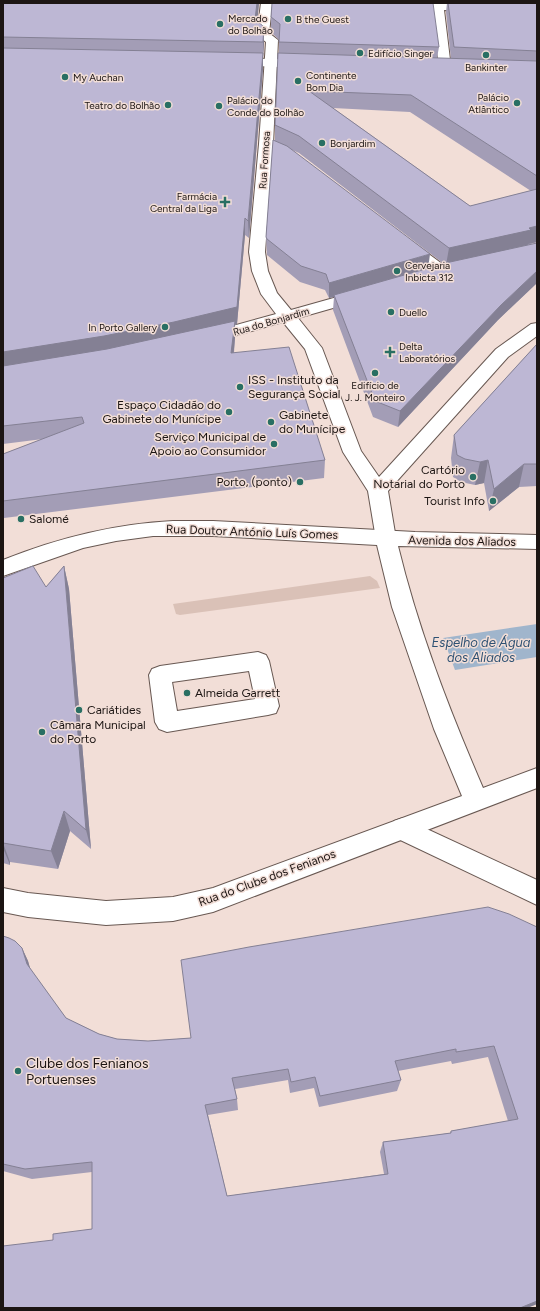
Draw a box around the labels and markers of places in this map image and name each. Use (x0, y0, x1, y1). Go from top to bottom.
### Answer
place label: Mercado do Bolhão (228, 12, 273, 37)
place label: B the Guest (296, 13, 349, 26)
marker: B the Guest (283, 14, 293, 24)
marker: Mercado do Bolhão (215, 19, 225, 29)
place label: Edifício Singer (368, 47, 433, 60)
marker: Edifício Singer (355, 48, 365, 58)
marker: Bankinter (481, 50, 491, 60)
place label: Bankinter (465, 61, 508, 74)
place label: Continente Bom Dia (306, 69, 357, 94)
place label: My Auchan (73, 71, 124, 84)
marker: My Auchan (60, 72, 70, 82)
marker: Continente Bom Dia (293, 76, 303, 86)
place label: Palácio Atlântico (468, 91, 509, 116)
place label: Palácio do Conde do Bolhão (227, 94, 304, 119)
marker: Palácio Atlântico (512, 98, 522, 108)
place label: Teatro do Bolhão (84, 99, 160, 112)
marker: Teatro do Bolhão (163, 100, 173, 110)
marker: Palácio do Conde do Bolhão (214, 101, 224, 111)
place label: Bonjardim (330, 137, 375, 150)
marker: Bonjardim (317, 138, 327, 148)
place label: Farmácia Central da Liga (150, 190, 217, 215)
marker: Farmácia Central da Liga (220, 197, 230, 207)
place label: Cervejaria Inbicta 312 (405, 259, 453, 284)
marker: Cervejaria Inbicta 312 (392, 266, 402, 276)
place label: Duello (399, 306, 427, 319)
marker: Duello (386, 307, 396, 317)
place label: In Porto Gallery (88, 321, 158, 334)
marker: In Porto Gallery (160, 322, 170, 332)
place label: Delta Laboratórios (399, 340, 455, 365)
marker: Delta Laboratórios (384, 346, 396, 358)
marker: Edifício de J. J. Monteiro (370, 368, 380, 378)
place label: ISS - Instituto da Segurança Social (248, 373, 340, 401)
place label: Edifício de J. J. Monteiro (345, 379, 405, 404)
marker: ISS - Instituto da Segurança Social (235, 382, 245, 392)
place label: Espaço Cidadão do Gabinete do Munícipe (102, 398, 221, 426)
marker: Espaço Cidadão do Gabinete do Munícipe (224, 407, 234, 417)
place label: Gabinete do Munícipe (279, 408, 346, 436)
marker: Gabinete do Munícipe (266, 417, 276, 427)
place label: Serviço Municipal de Apoio ao Consumidor (149, 430, 266, 458)
marker: Serviço Municipal de Apoio ao Consumidor (269, 439, 279, 449)
place label: Cartório Notarial do Porto (373, 463, 465, 491)
marker: Cartório Notarial do Porto (468, 472, 478, 482)
place label: Porto, (ponto) (216, 475, 292, 489)
marker: Porto, (ponto) (295, 477, 305, 487)
place label: Tourist Info (424, 494, 485, 508)
marker: Tourist Info (488, 496, 498, 506)
place label: Salomé (29, 512, 69, 526)
marker: Salomé (16, 514, 26, 524)
place label: Almeida Garrett (195, 686, 281, 700)
marker: Almeida Garrett (182, 688, 192, 698)
place label: Cariátides (87, 703, 142, 717)
marker: Cariátides (74, 705, 84, 715)
place label: Câmara Municipal do Porto (50, 718, 146, 746)
marker: Câmara Municipal do Porto (37, 727, 47, 737)
place label: Clube dos Fenianos Portuenses (26, 1055, 148, 1088)
marker: Clube dos Fenianos Portuenses (13, 1066, 23, 1076)

